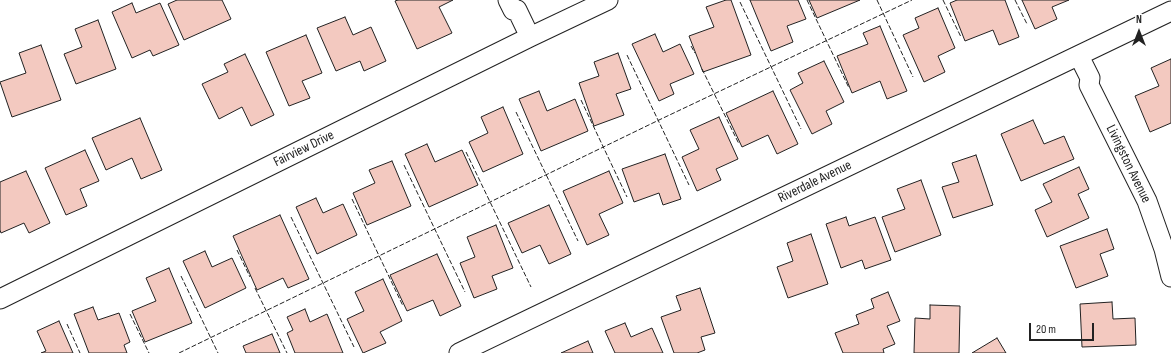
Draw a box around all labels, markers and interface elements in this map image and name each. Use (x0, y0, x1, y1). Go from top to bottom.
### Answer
north arrow (1119, 12, 1159, 52)
text: N (1136, 13, 1142, 26)
street label: Livingston Avenue (1102, 122, 1154, 206)
street label: Fairview Drive (271, 127, 337, 171)
street label: Riverdale Avenue (775, 157, 855, 207)
scale bar (1031, 315, 1096, 341)
text: 20 m (1036, 322, 1056, 337)

